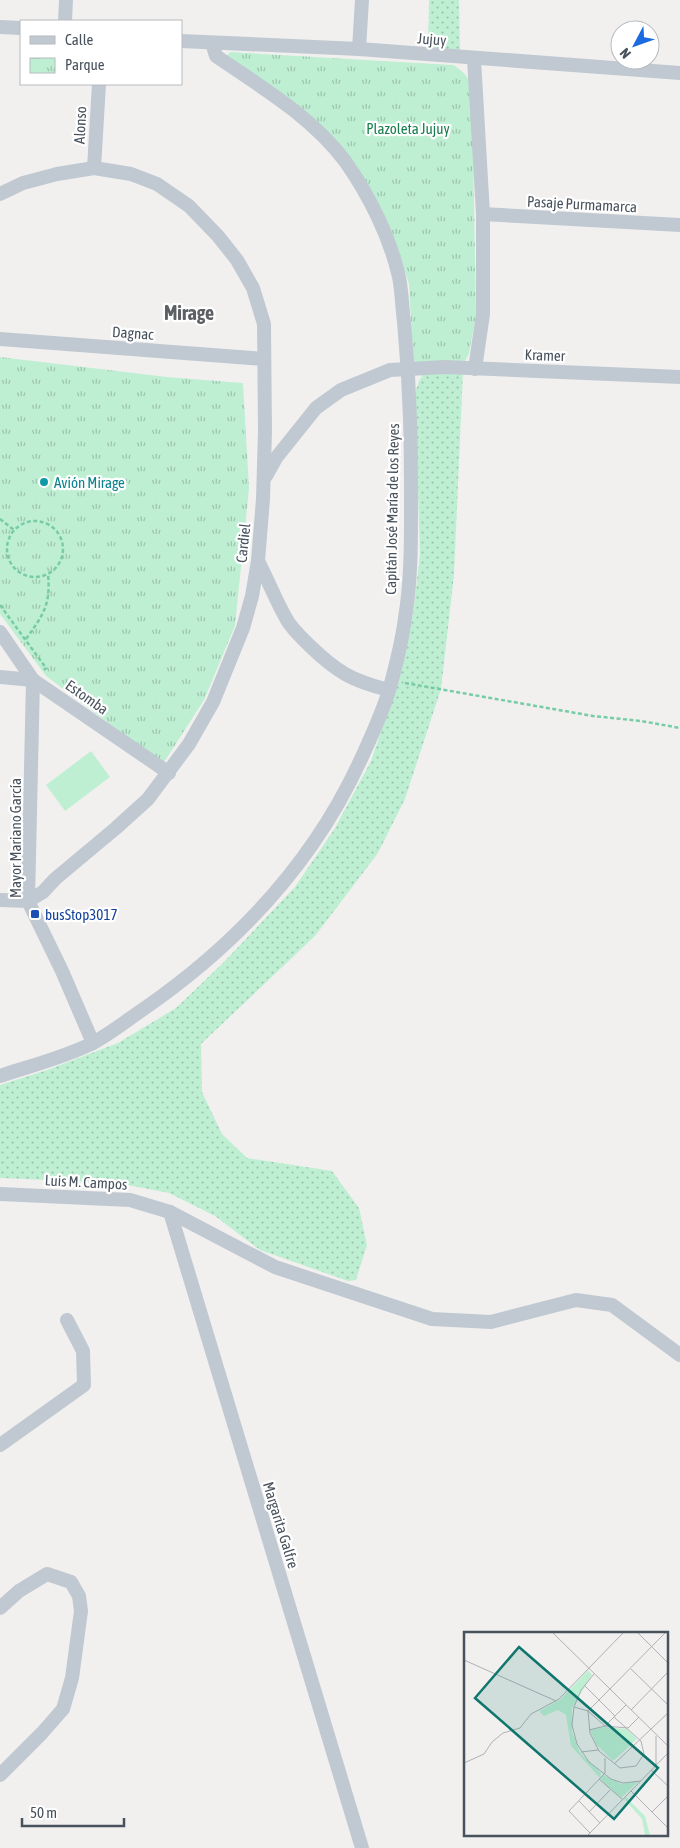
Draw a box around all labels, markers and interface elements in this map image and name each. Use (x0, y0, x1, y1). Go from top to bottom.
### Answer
legend (20, 20, 182, 85)
north arrow (610, 20, 660, 70)
street label: Jujuy (417, 29, 447, 49)
text: Calle (65, 31, 94, 48)
text: N (616, 45, 634, 62)
text: Parque (65, 56, 105, 73)
street label: Alonso (71, 106, 89, 144)
park label: Plazoleta Jujuy (366, 120, 450, 137)
street label: Pasaje Purmamarca (527, 193, 637, 215)
district label: Mirage (164, 301, 214, 324)
street label: Dagnac (112, 323, 155, 343)
street label: Kramer (524, 346, 566, 364)
street label: Capitán José María de los Reyes (382, 423, 402, 595)
place label: Avión Mirage (54, 474, 125, 491)
marker: Avión Mirage (38, 476, 50, 488)
street label: Cardiel (232, 522, 254, 564)
street label: Estomba (63, 676, 111, 718)
street label: Mayor Mariano García (7, 778, 24, 898)
place label: busStop3017 (45, 906, 117, 923)
marker: busStop3017 (29, 908, 41, 920)
street label: Luis M. Campos (44, 1171, 128, 1193)
street label: Margarita Galfre (260, 1480, 302, 1571)
inset map (464, 1632, 668, 1836)
scale bar (22, 1796, 125, 1828)
text: 50 m (30, 1804, 57, 1821)

